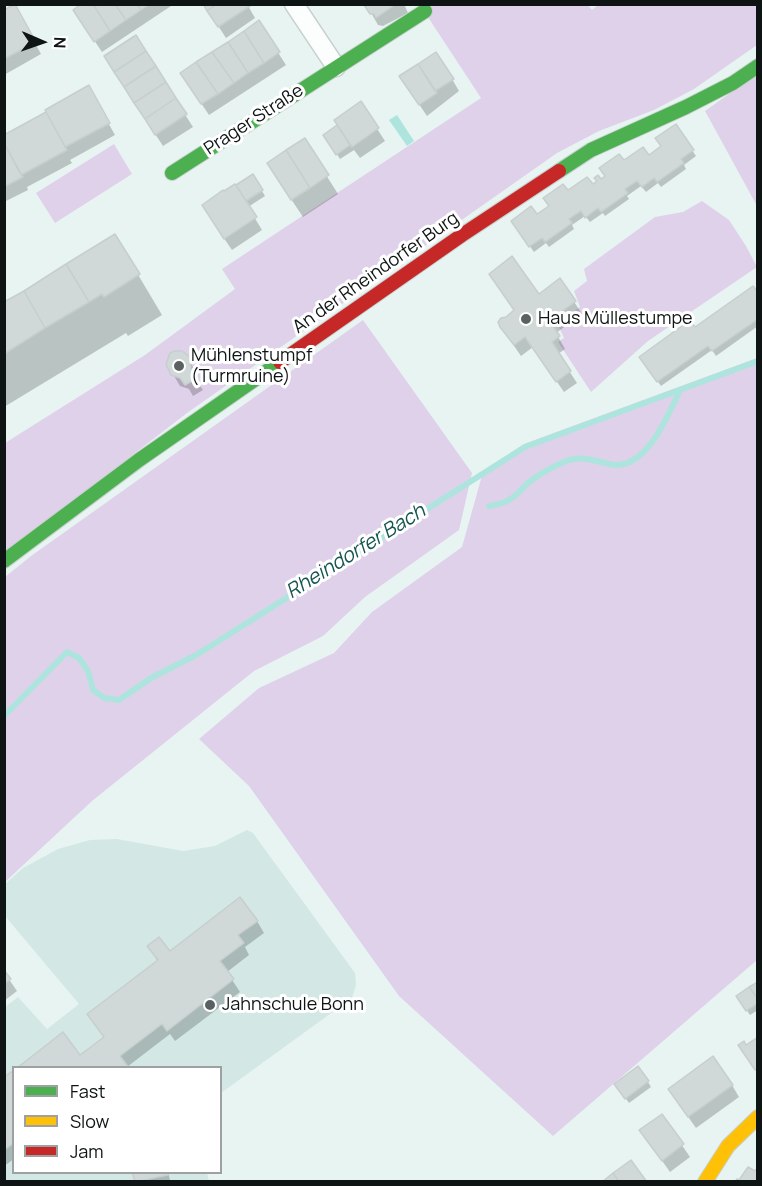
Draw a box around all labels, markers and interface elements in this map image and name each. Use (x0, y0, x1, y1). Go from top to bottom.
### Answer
north arrow (12, 12, 72, 72)
text: N (49, 36, 71, 49)
street label: Prager Straße (200, 80, 308, 160)
street label: An der Rheindorfer Burg (289, 208, 463, 338)
place label: Haus Müllestumpe (538, 308, 693, 330)
marker: Haus Müllestumpe (519, 312, 533, 326)
place label: Mühlenstumpf (Turmruine) (191, 345, 312, 388)
marker: Mühlenstumpf (Turmruine) (172, 359, 186, 373)
water label: Rheindorfer Bach (282, 500, 430, 604)
place label: Jahnschule Bonn (222, 994, 364, 1016)
marker: Jahnschule Bonn (203, 998, 217, 1012)
legend (12, 1066, 222, 1174)
text: Fast (70, 1079, 105, 1103)
text: Slow (70, 1109, 109, 1133)
text: Jam (70, 1139, 104, 1163)

